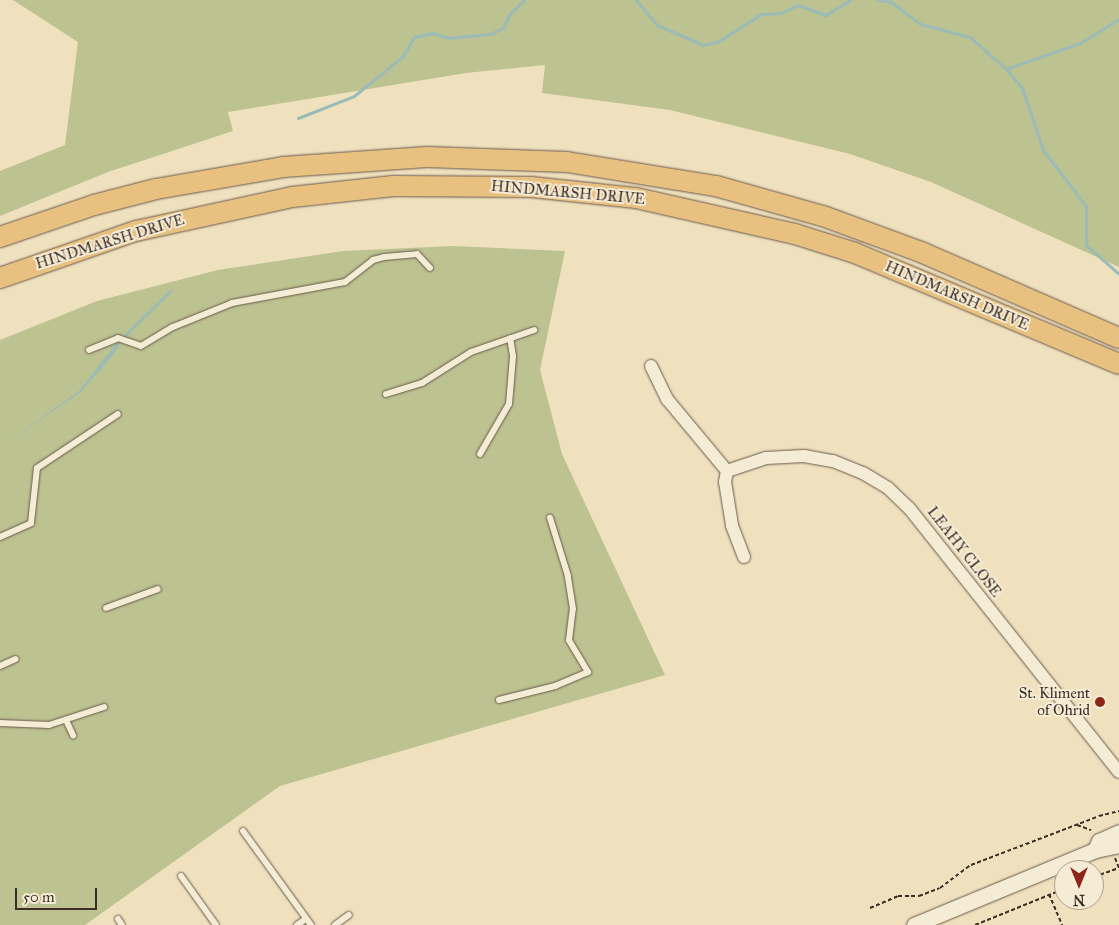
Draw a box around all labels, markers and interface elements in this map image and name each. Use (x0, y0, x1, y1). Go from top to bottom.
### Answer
street label: HINDMARSH DRIVE (490, 177, 646, 209)
street label: HINDMARSH DRIVE (33, 211, 187, 273)
street label: HINDMARSH DRIVE (882, 258, 1032, 334)
street label: LEAHY CLOSE (923, 503, 1005, 601)
place label: St. Kliment of Ohrid (1019, 684, 1090, 719)
marker: St. Kliment of Ohrid (1094, 696, 1106, 708)
north arrow (1054, 860, 1104, 910)
scale bar (18, 878, 100, 910)
text: 50 m (23, 888, 55, 906)
text: N (1073, 891, 1085, 908)

